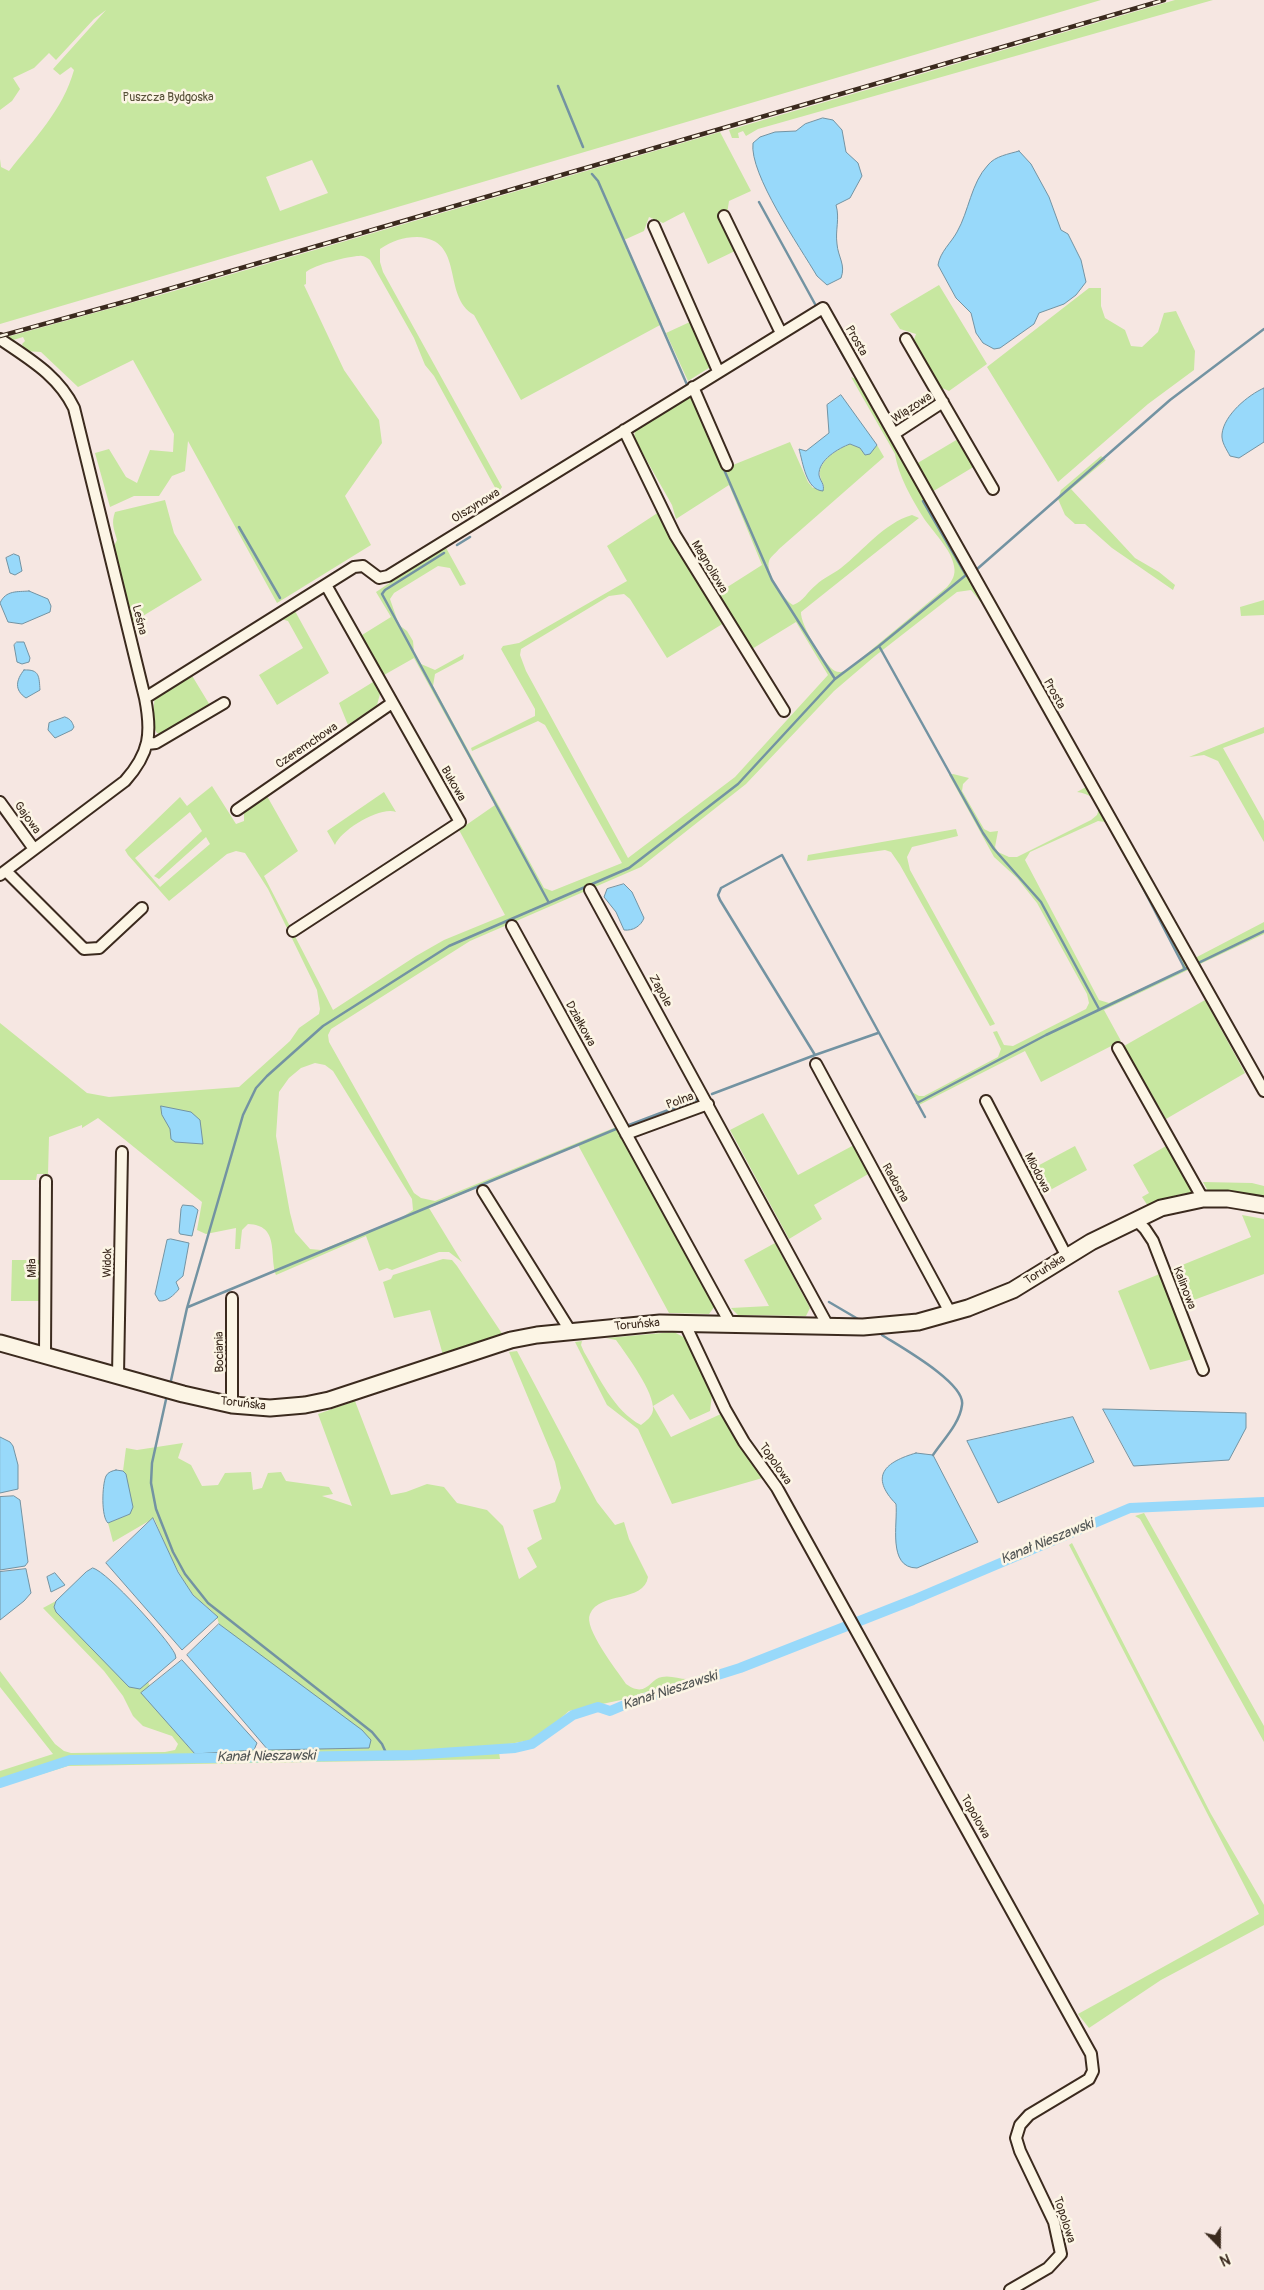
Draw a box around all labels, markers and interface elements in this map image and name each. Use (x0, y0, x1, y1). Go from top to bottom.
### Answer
park label: Puszcza Bydgoska (123, 91, 213, 105)
street label: Prosta (842, 323, 870, 359)
street label: Wiązowa (889, 390, 935, 426)
street label: Olszynowa (449, 486, 503, 526)
street label: Magnoliowa (688, 538, 730, 596)
street label: Leśna (128, 603, 150, 637)
street label: Prosta (1040, 676, 1068, 712)
street label: Czeremchowa (273, 720, 341, 772)
street label: Bukowa (437, 764, 469, 804)
street label: Gajowa (11, 799, 43, 837)
street label: Zapole (645, 972, 675, 1010)
street label: Działkowa (562, 999, 598, 1049)
street label: Polna (664, 1089, 696, 1113)
street label: Miodowa (1021, 1151, 1053, 1195)
street label: Radosna (878, 1161, 912, 1205)
street label: Widok (101, 1248, 115, 1278)
street label: Toruńska (1022, 1252, 1068, 1288)
street label: Miła (26, 1258, 40, 1278)
street label: Kalinowa (1169, 1265, 1199, 1311)
street label: Toruńska (614, 1316, 660, 1334)
street label: Bociania (212, 1331, 228, 1373)
street label: Toruńska (219, 1394, 267, 1414)
street label: Topolowa (755, 1440, 795, 1488)
water label: Kanał Nieszawski (998, 1516, 1096, 1568)
water label: Kanał Nieszawski (621, 1668, 719, 1714)
water label: Kanał Nieszawski (217, 1748, 315, 1766)
street label: Topolowa (957, 1793, 993, 1841)
street label: Topolowa (1050, 2195, 1078, 2245)
north arrow (1194, 2220, 1244, 2270)
text: N (1217, 2250, 1232, 2269)

